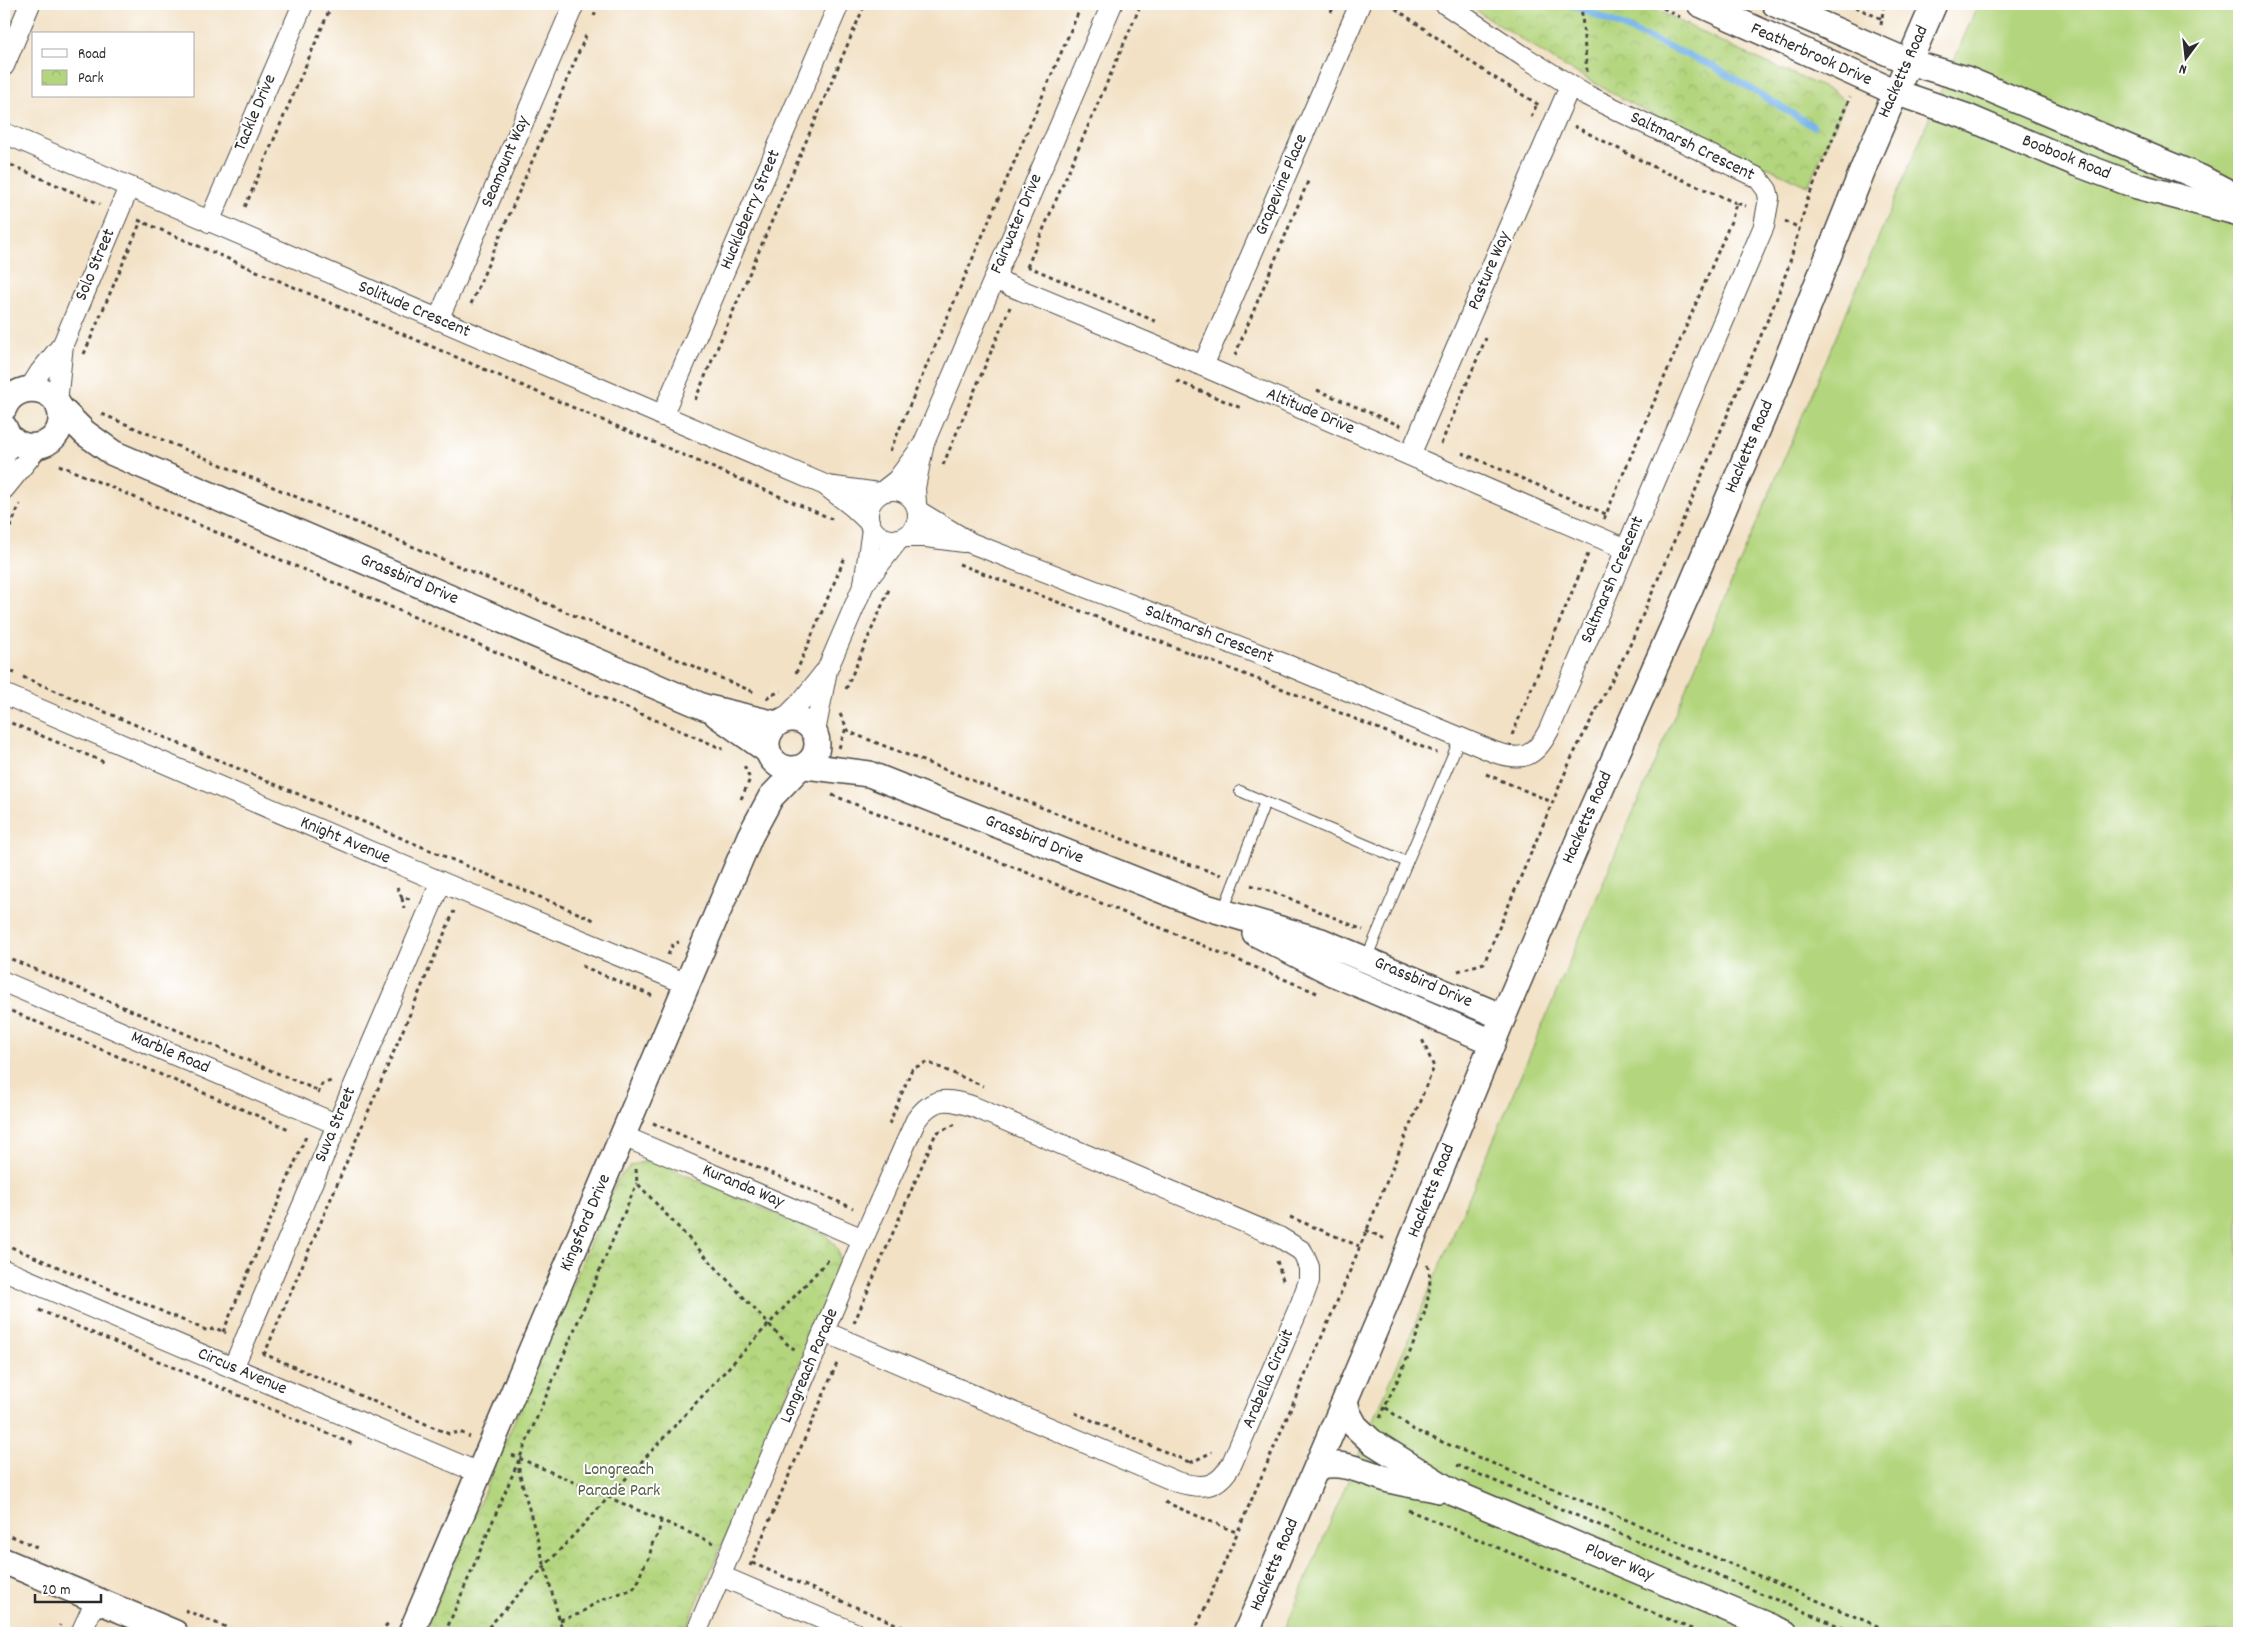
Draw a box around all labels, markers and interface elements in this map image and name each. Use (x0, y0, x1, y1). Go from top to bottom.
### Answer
street label: Featherbrook Drive (1746, 17, 1876, 93)
street label: Hacketts Road (1872, 22, 1936, 122)
legend (32, 32, 195, 98)
north arrow (2160, 32, 2210, 82)
text: Road (78, 44, 106, 66)
text: N (2177, 58, 2189, 79)
text: Park (78, 68, 104, 90)
street label: Tackle Drive (229, 71, 283, 155)
street label: Saltmarsh Crescent (1625, 106, 1759, 188)
street label: Seamount Way (475, 112, 537, 212)
street label: Boobook Road (2018, 129, 2114, 187)
street label: Grapevine Place (1249, 131, 1315, 239)
street label: Huckleberry Street (714, 146, 788, 274)
street label: Fairwater Drive (985, 170, 1049, 278)
street label: Solo Street (70, 225, 123, 305)
street label: Pasture Way (1462, 227, 1518, 314)
street label: Solitude Crescent (354, 275, 474, 345)
street label: Altitude Drive (1262, 382, 1358, 442)
street label: Hacketts Road (1719, 397, 1781, 497)
street label: Saltmarsh Crescent (1575, 512, 1651, 647)
street label: Grassbird Drive (356, 548, 462, 612)
street label: Saltmarsh Crescent (1141, 599, 1277, 671)
street label: Hacketts Road (1556, 768, 1620, 868)
street label: Grassbird Drive (981, 809, 1087, 871)
street label: Knight Avenue (296, 811, 394, 871)
street label: Grassbird Drive (1370, 951, 1476, 1015)
street label: Marble Road (127, 1025, 213, 1081)
street label: Suva Street (309, 1083, 363, 1166)
street label: Hacketts Road (1402, 1140, 1462, 1242)
street label: Kuranda Way (698, 1159, 788, 1216)
street label: Kingsford Drive (554, 1170, 618, 1276)
street label: Longreach Parade (775, 1305, 845, 1427)
street label: Arabella Circuit (1237, 1325, 1301, 1432)
street label: Circus Avenue (193, 1342, 291, 1402)
park label: Longreach Parade Park (578, 1458, 660, 1504)
street label: Hacketts Road (1244, 1515, 1306, 1615)
street label: Plover Way (1581, 1537, 1658, 1589)
scale bar (35, 1572, 101, 1604)
text: 20 m (42, 1580, 70, 1602)

